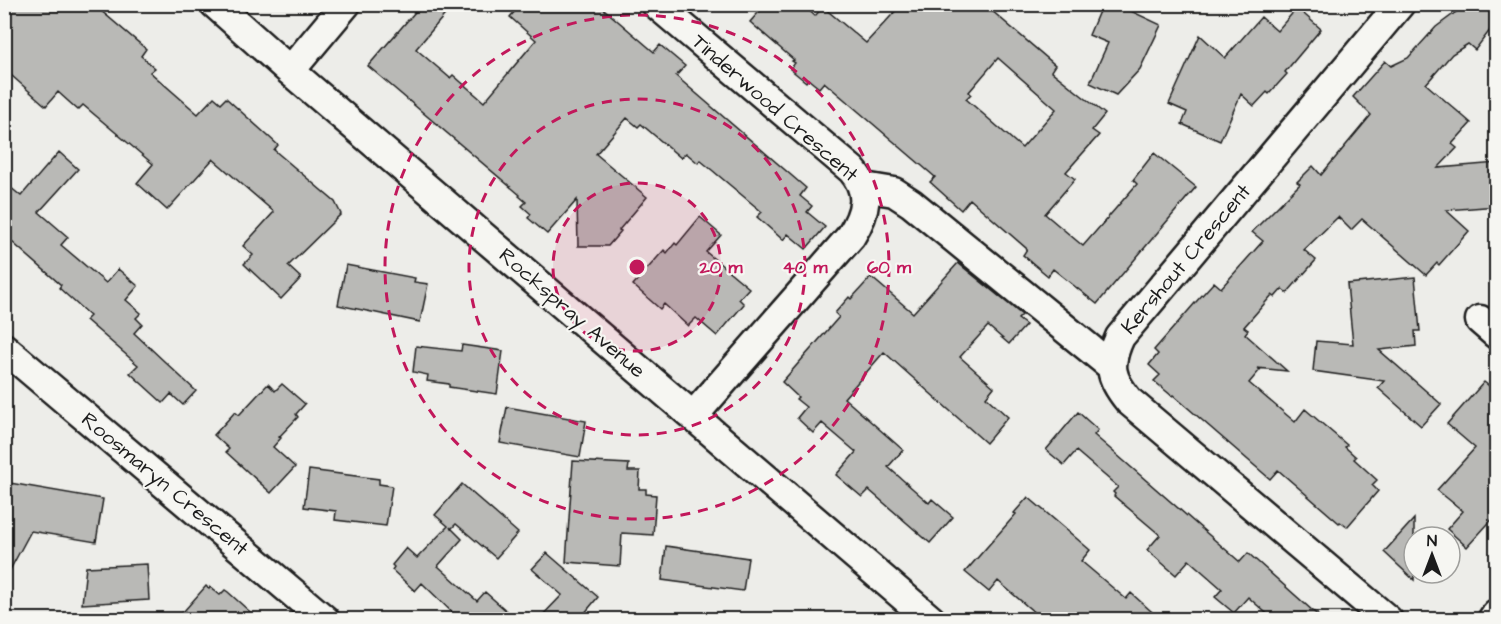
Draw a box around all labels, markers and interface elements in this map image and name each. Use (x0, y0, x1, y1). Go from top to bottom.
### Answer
street label: Tinderwood Crescent (685, 27, 865, 189)
street label: Kershout Crescent (1114, 177, 1258, 340)
street label: Rockspray Avenue (491, 241, 652, 386)
text: 20 m (699, 255, 743, 280)
text: 40 m (783, 255, 828, 280)
text: 60 m (867, 255, 912, 280)
centre of rings (627, 257, 647, 277)
street label: Roosmaryn Crescent (74, 405, 255, 565)
north arrow (1402, 525, 1462, 585)
text: N (1427, 530, 1437, 552)

